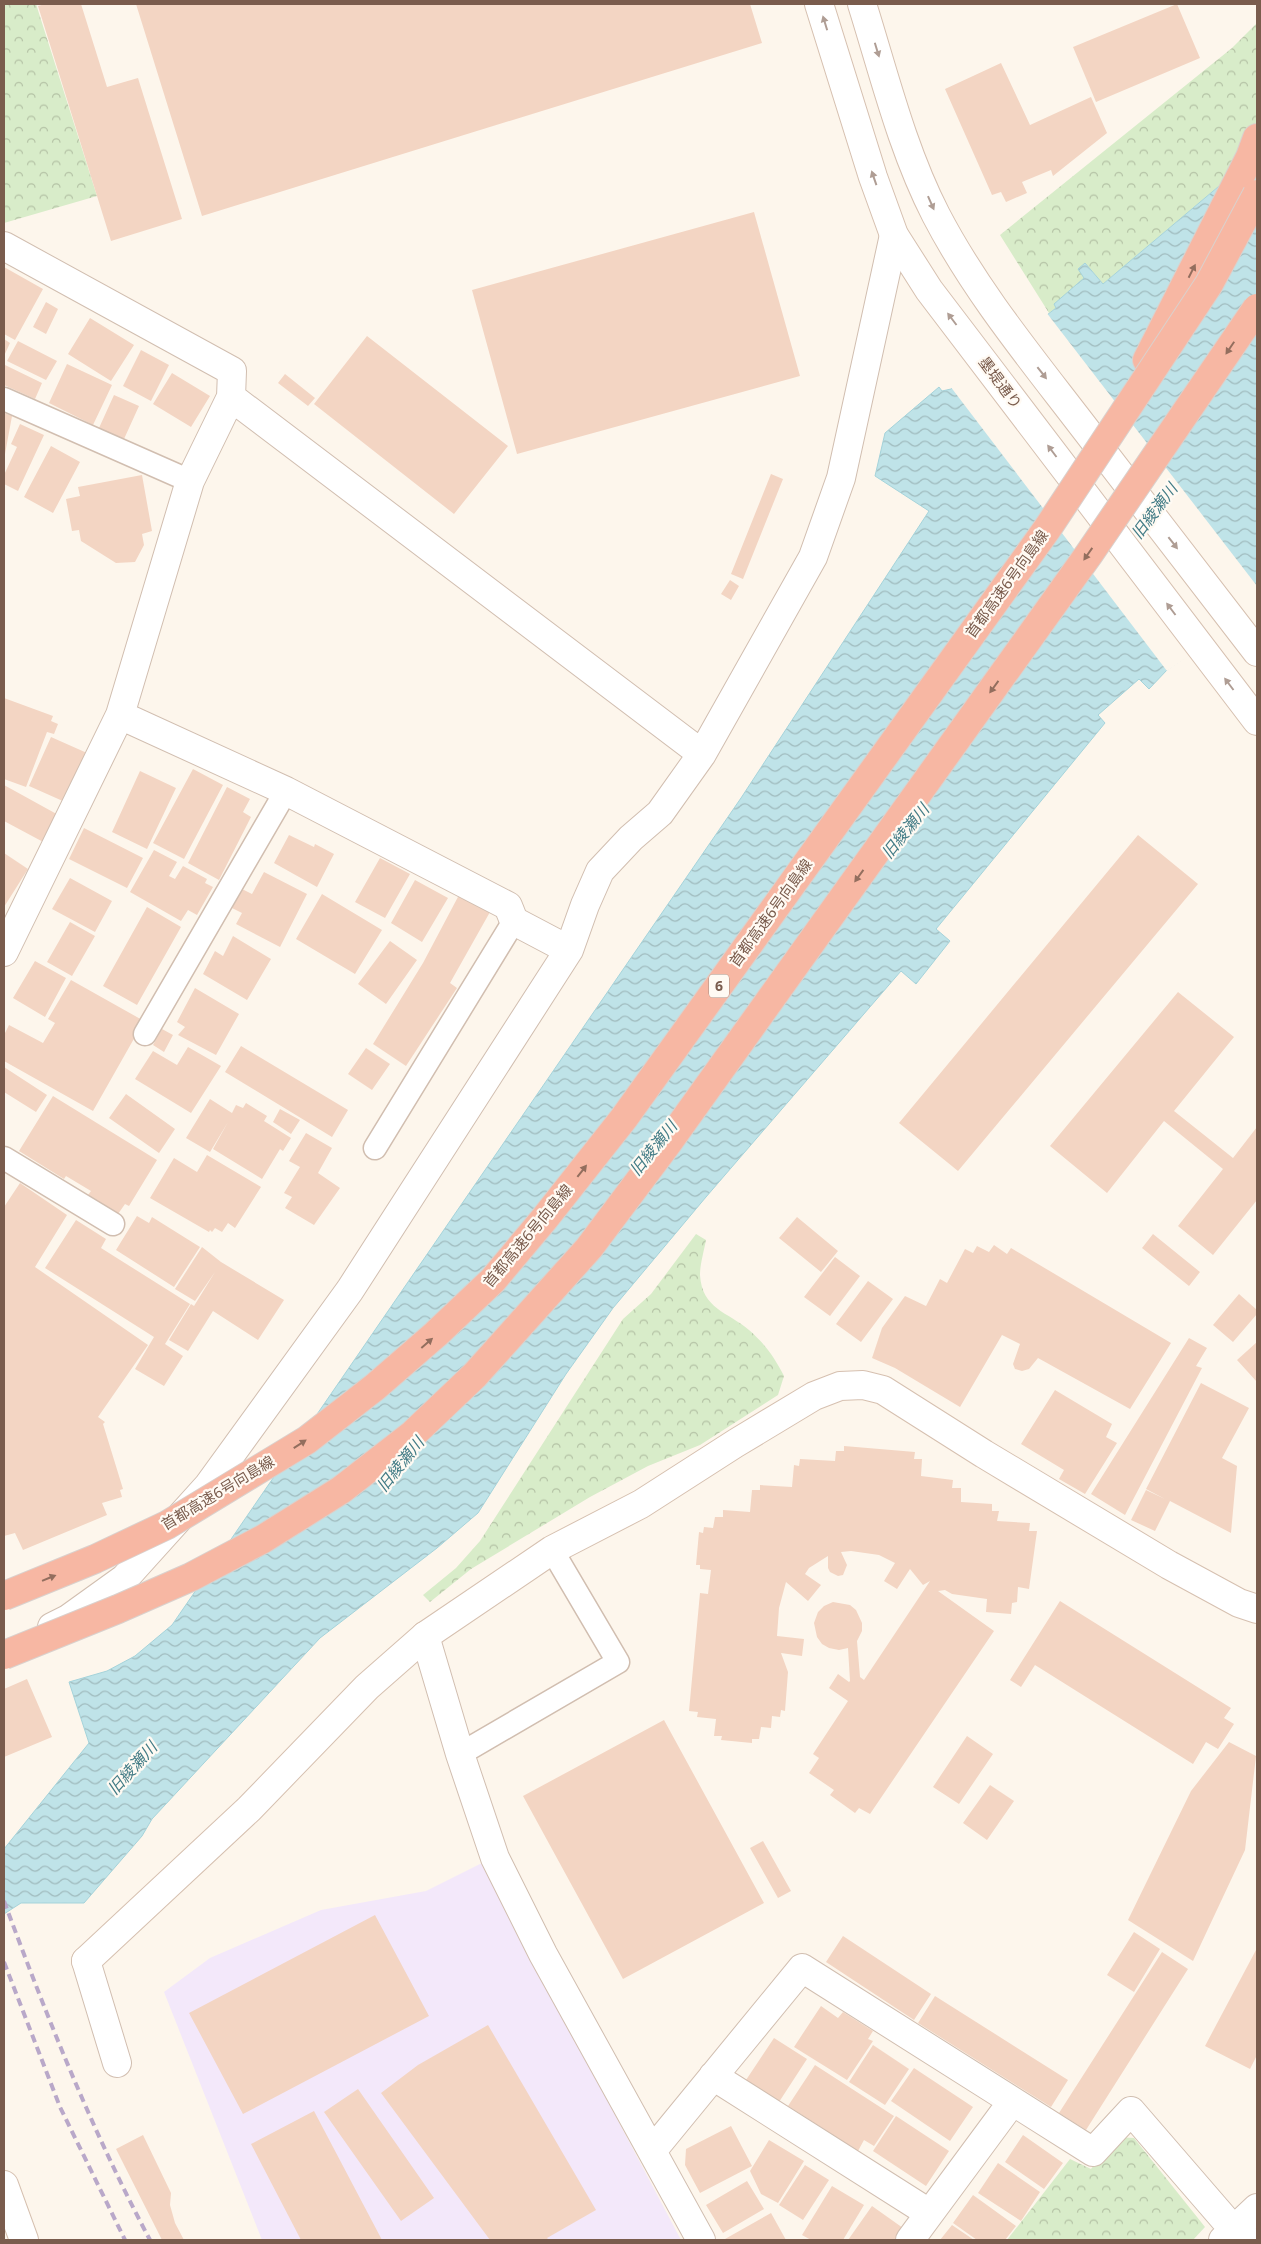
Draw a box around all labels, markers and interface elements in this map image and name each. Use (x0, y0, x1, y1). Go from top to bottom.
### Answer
one-way arrow (821, 16, 828, 31)
one-way arrow (873, 43, 881, 58)
one-way arrow (869, 171, 877, 186)
one-way arrow (927, 196, 935, 210)
one-way arrow (1189, 264, 1197, 278)
one-way arrow (947, 312, 957, 326)
one-way arrow (1225, 341, 1235, 355)
street label: 墨堤通り (975, 352, 1027, 412)
one-way arrow (1037, 366, 1048, 379)
one-way arrow (1047, 444, 1057, 458)
water label: 旧綾瀬川 (1126, 477, 1183, 543)
street label: 首都高速6号向島線 (960, 526, 1052, 641)
one-way arrow (1168, 537, 1179, 550)
one-way arrow (1083, 548, 1093, 561)
one-way arrow (1166, 603, 1177, 616)
one-way arrow (1224, 678, 1235, 691)
one-way arrow (989, 680, 999, 694)
water label: 旧綾瀬川 (876, 798, 935, 863)
street label: 首都高速6号向島線 (724, 855, 816, 970)
one-way arrow (854, 869, 864, 883)
road number: 6 (709, 974, 729, 998)
water label: 旧綾瀬川 (624, 1115, 683, 1180)
one-way arrow (577, 1165, 588, 1178)
street label: 首都高速6号向島線 (478, 1180, 576, 1291)
one-way arrow (420, 1337, 433, 1348)
water label: 旧綾瀬川 (371, 1431, 430, 1496)
one-way arrow (293, 1439, 306, 1449)
street label: 首都高速6号向島線 (157, 1450, 278, 1534)
one-way arrow (42, 1574, 57, 1582)
water label: 旧綾瀬川 (102, 1735, 163, 1799)

